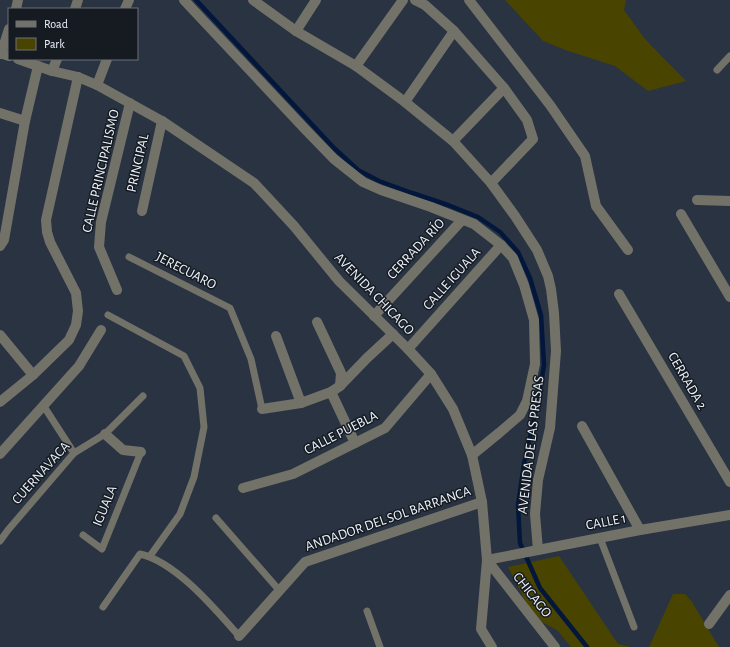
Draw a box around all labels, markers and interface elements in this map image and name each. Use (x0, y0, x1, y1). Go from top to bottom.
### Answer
legend (8, 8, 138, 60)
text: Road (44, 18, 68, 30)
text: Park (44, 38, 65, 50)
street label: CALLE PRINCIPALISMO (80, 108, 122, 234)
street label: PRINCIPAL (124, 132, 152, 194)
street label: CERRADA RÍO (382, 214, 447, 282)
street label: CALLE IGUALA (421, 245, 483, 313)
street label: JERECUARO (154, 250, 219, 292)
street label: AVENIDA CHICAGO (332, 250, 417, 338)
street label: CERRADA 2 (665, 350, 709, 412)
street label: AVENIDA DE LAS PRESAS (516, 375, 546, 515)
street label: CALLE PUEBLA (302, 409, 380, 457)
street label: CUERNAVACA (9, 439, 73, 507)
street label: IGUALA (91, 484, 119, 528)
street label: ANDADOR DEL SOL BARRANCA (303, 484, 473, 554)
street label: CALLE 1 (585, 511, 627, 533)
street label: CHICAGO (510, 570, 554, 620)

